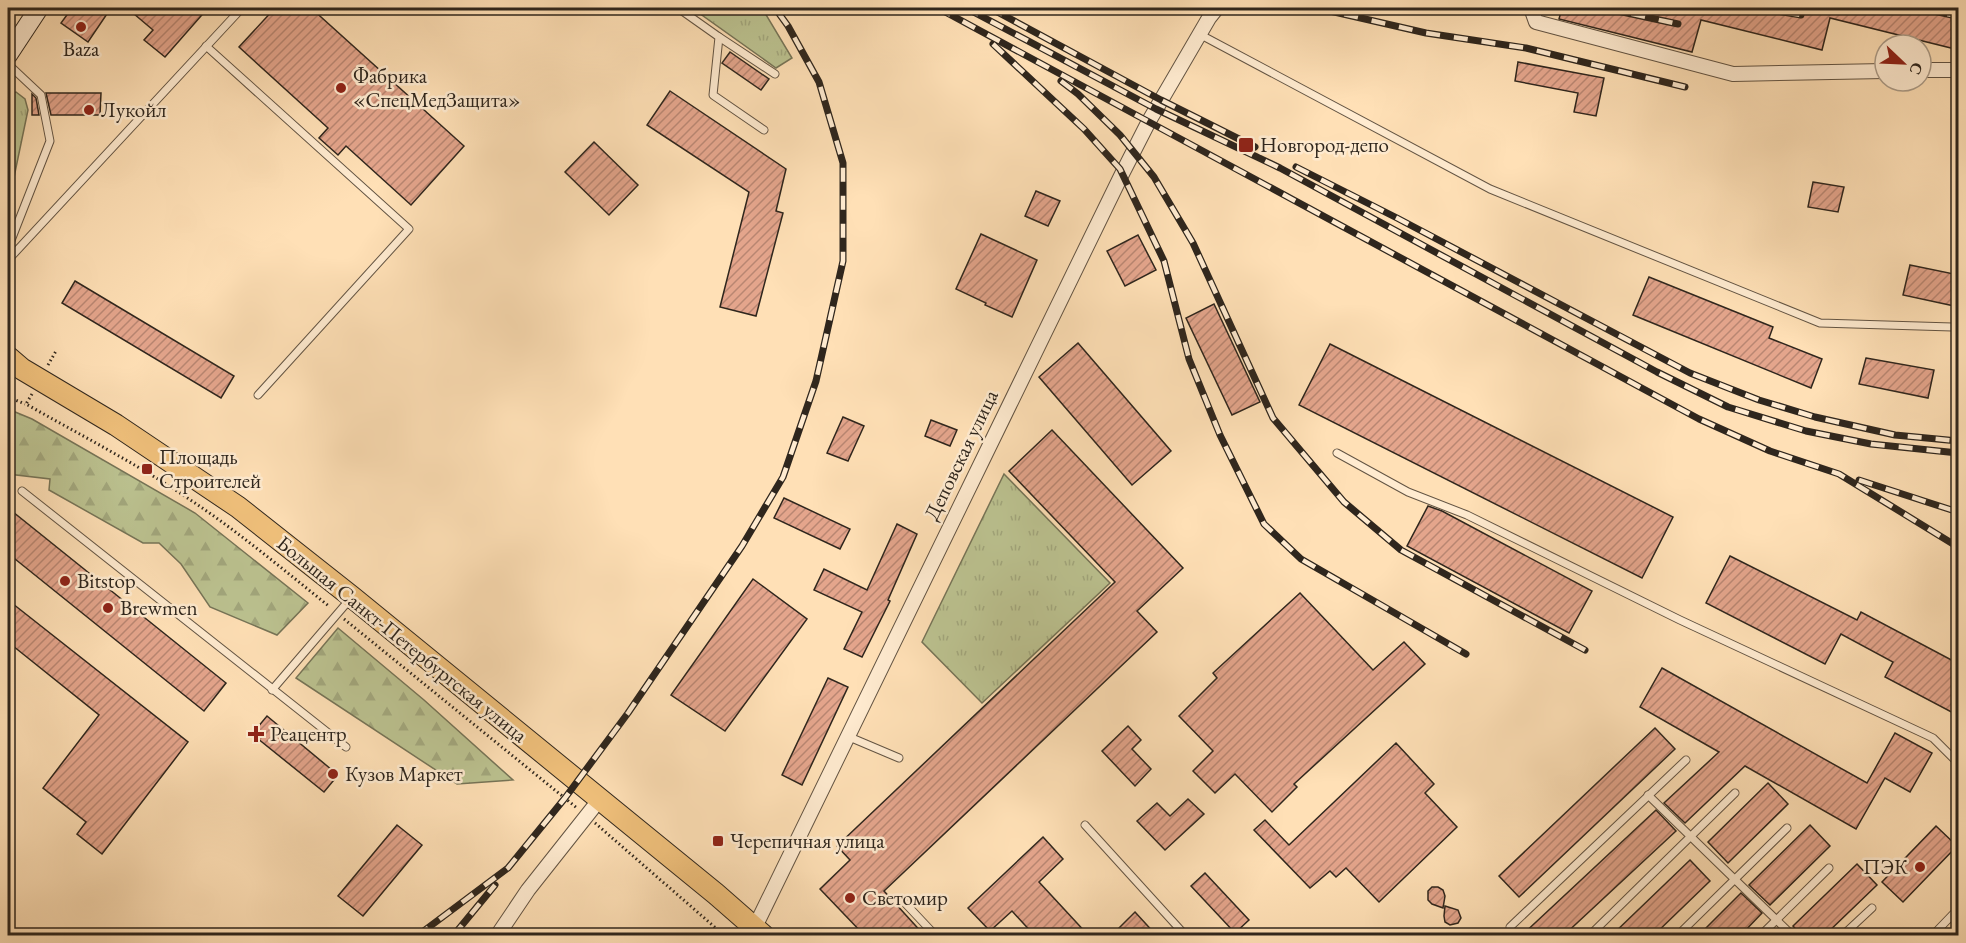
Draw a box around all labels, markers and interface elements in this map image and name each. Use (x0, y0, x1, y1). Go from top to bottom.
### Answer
marker: Baza (74, 20, 88, 34)
north arrow (1873, 33, 1933, 93)
place label: Baza (63, 35, 100, 62)
text: С (1904, 59, 1928, 78)
place label: Фабрика «СпецМедЗащита» (353, 62, 520, 113)
marker: Фабрика «СпецМедЗащита» (334, 81, 348, 95)
place label: Лукойл (101, 96, 166, 123)
marker: Лукойл (82, 103, 96, 117)
place label: Новгород-депо (1260, 131, 1389, 158)
marker: Новгород-депо (1237, 136, 1255, 154)
street label: Деповская улица (917, 385, 1004, 524)
place label: Площадь Строителей (159, 443, 261, 494)
marker: Площадь Строителей (140, 462, 154, 476)
street label: Большая Санкт-Петербургская улица (272, 529, 534, 749)
place label: Bitstop (77, 567, 136, 594)
marker: Bitstop (58, 574, 72, 588)
place label: Brewmen (120, 594, 198, 621)
marker: Brewmen (101, 601, 115, 615)
place label: Реацентр (270, 720, 347, 747)
marker: Реацентр (247, 725, 265, 743)
place label: Кузов Маркет (345, 760, 463, 787)
marker: Кузов Маркет (326, 767, 340, 781)
place label: Черепичная улица (730, 827, 885, 854)
marker: Черепичная улица (711, 834, 725, 848)
place label: ПЭК (1863, 853, 1908, 880)
marker: ПЭК (1913, 860, 1927, 874)
place label: Светомир (862, 884, 948, 911)
marker: Светомир (843, 891, 857, 905)

